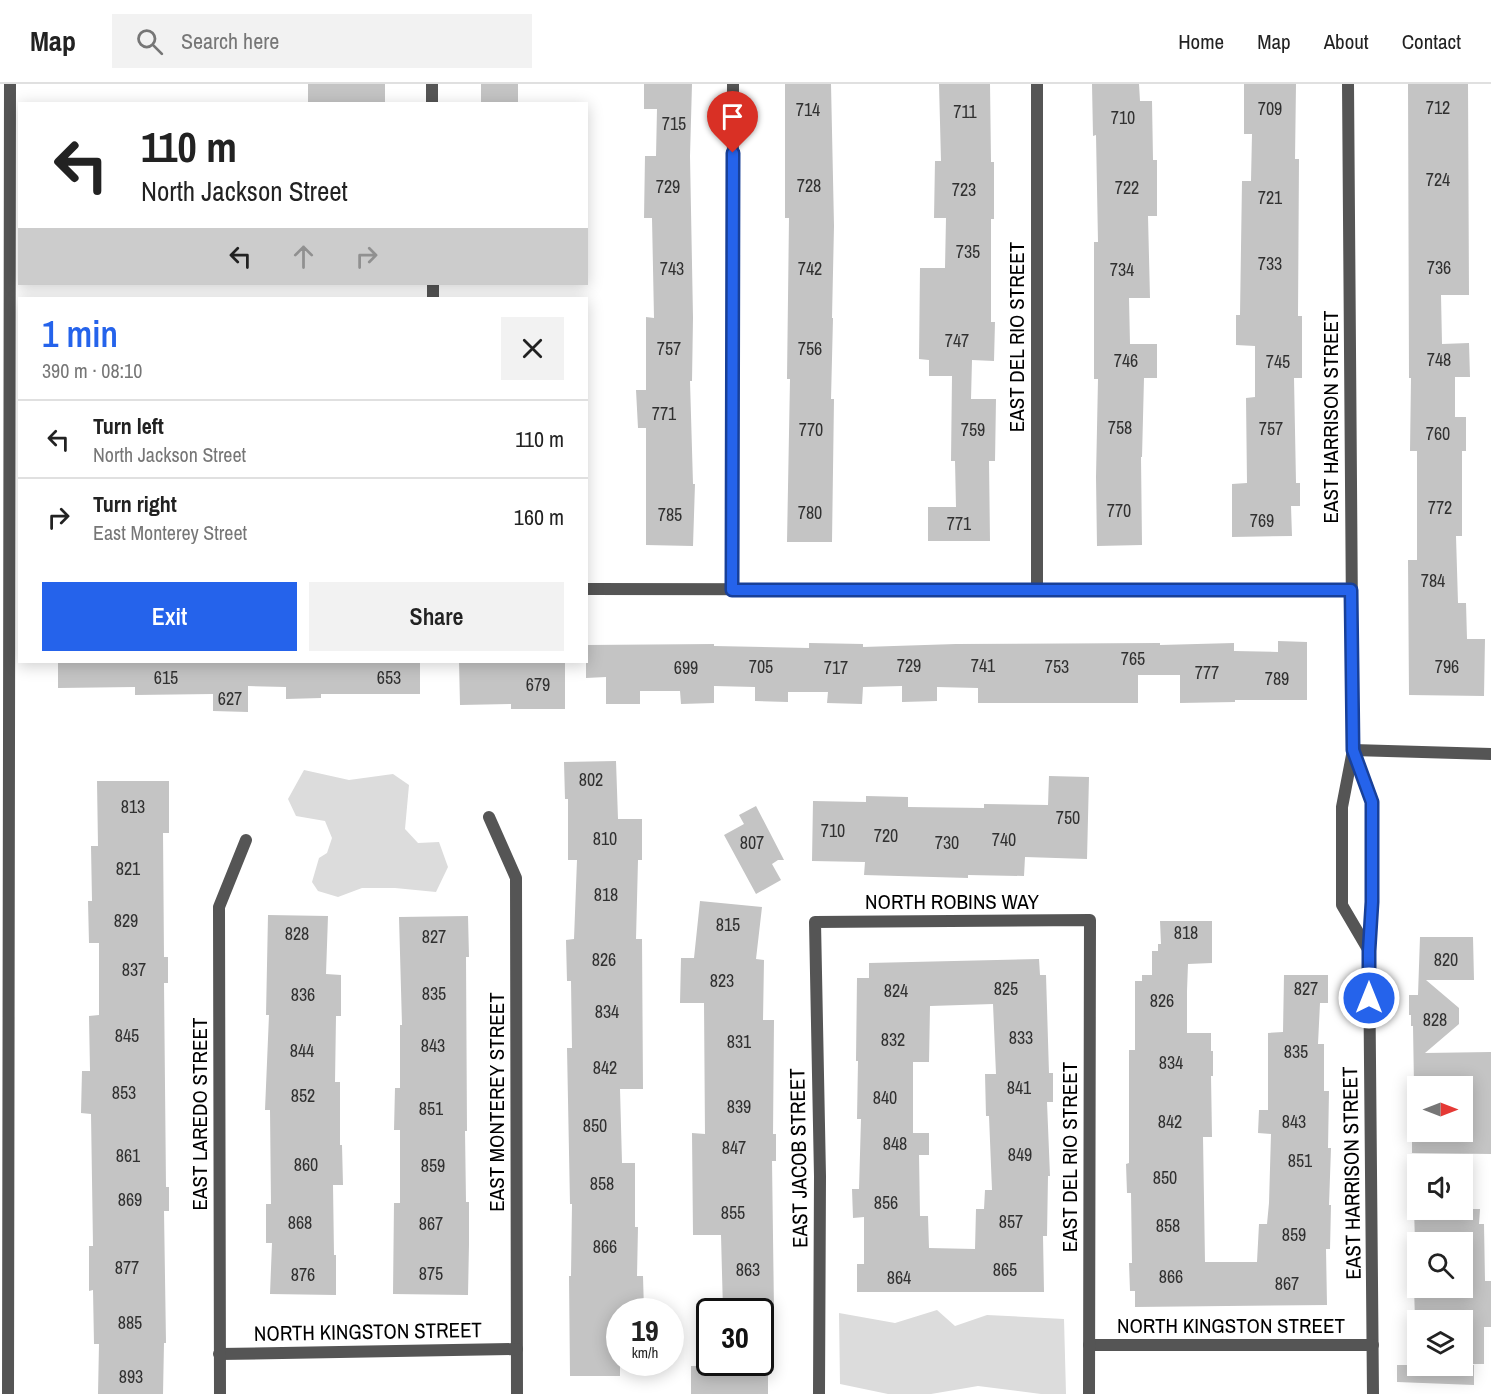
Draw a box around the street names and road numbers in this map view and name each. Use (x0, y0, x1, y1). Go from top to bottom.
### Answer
street label: EAST DEL RIO STREET (1002, 241, 1031, 432)
street label: EAST HARRISON STREET (1316, 310, 1345, 524)
street label: NORTH ROBINS WAY (865, 887, 1039, 916)
street label: EAST MONTEREY STREET (482, 992, 511, 1212)
street label: EAST LAREDO STREET (185, 1017, 214, 1211)
street label: EAST DEL RIO STREET (1055, 1061, 1084, 1252)
street label: EAST HARRISON STREET (1335, 1066, 1368, 1280)
street label: EAST JACOB STREET (782, 1067, 815, 1248)
street label: NORTH KINGSTON STREET (1117, 1311, 1346, 1340)
street label: NORTH KINGSTON STREET (254, 1315, 483, 1348)

